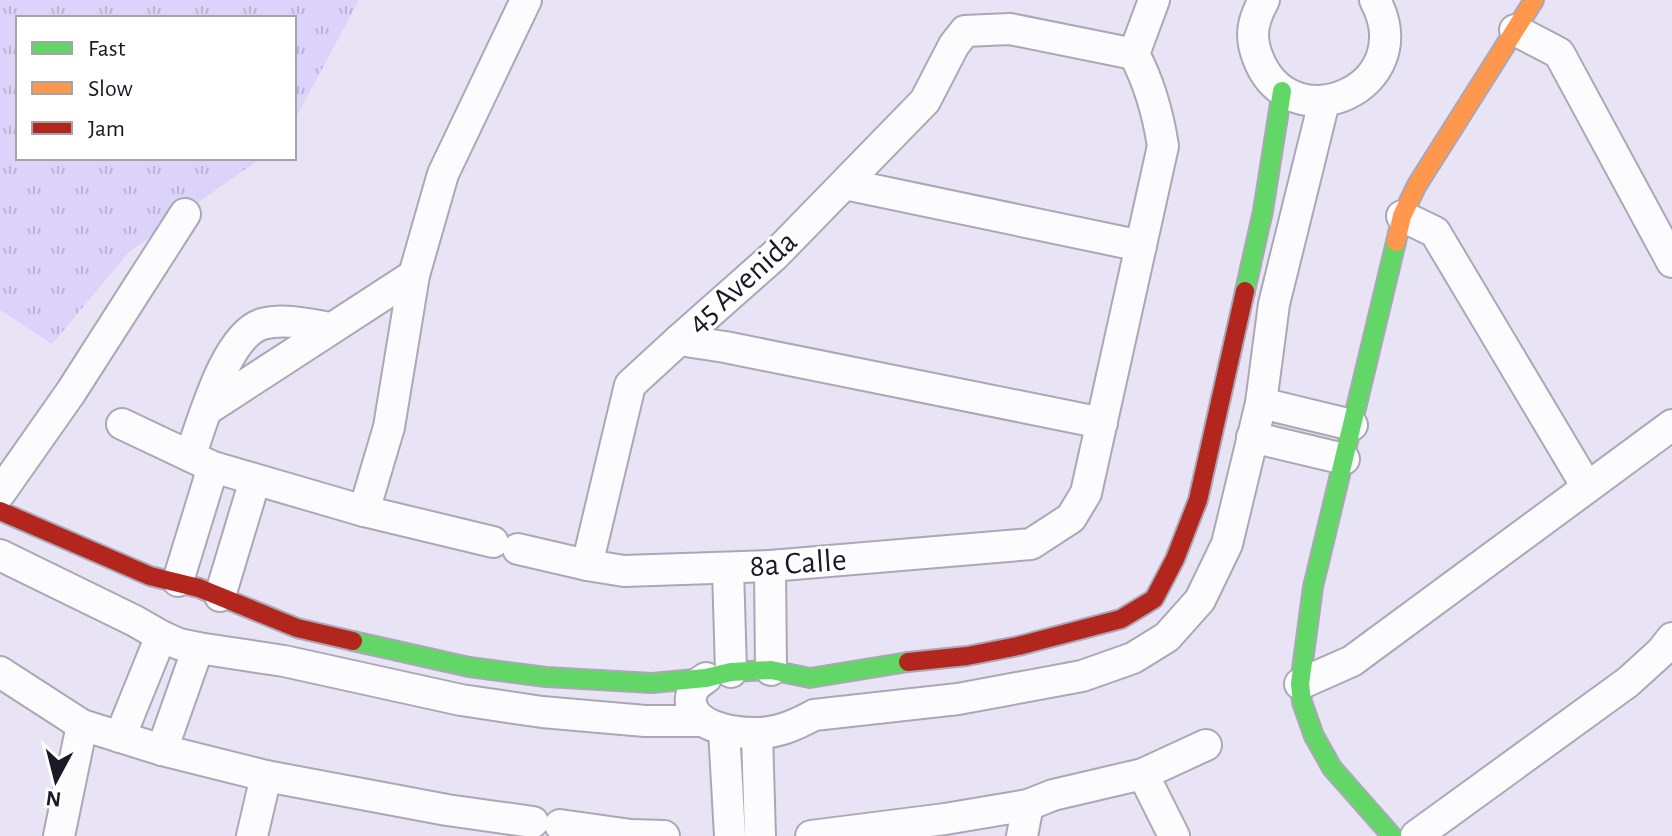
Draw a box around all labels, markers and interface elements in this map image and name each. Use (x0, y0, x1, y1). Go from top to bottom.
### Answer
legend (16, 16, 296, 160)
text: Fast (88, 37, 126, 61)
text: Slow (88, 77, 133, 101)
text: Jam (88, 117, 125, 141)
street label: 45 Avenida (681, 225, 803, 339)
street label: 8a Calle (748, 544, 848, 582)
north arrow (16, 740, 96, 820)
text: N (45, 787, 63, 811)

